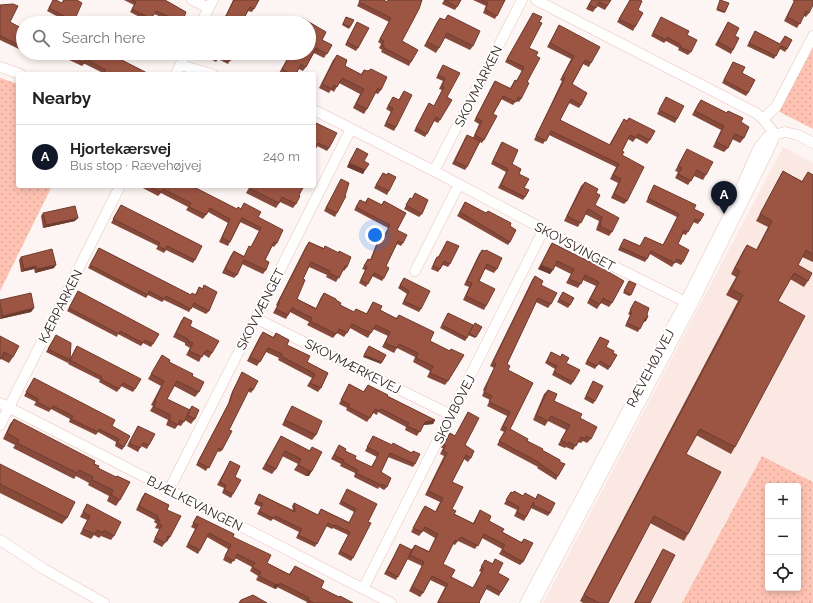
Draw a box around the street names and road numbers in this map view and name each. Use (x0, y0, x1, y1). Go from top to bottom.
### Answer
street label: SKOVMARKEN (452, 43, 505, 129)
street label: SKOVSVINGET (532, 219, 617, 274)
street label: SKOVVÆNGET (233, 266, 287, 352)
street label: KÆRPARKEN (36, 267, 85, 345)
street label: RÆVEHØJVEJ (624, 327, 677, 410)
street label: SKOVMÆRKEVEJ (302, 336, 403, 397)
street label: SKOVBOVEJ (431, 372, 478, 446)
street label: BJÆLKEVANGEN (144, 473, 245, 534)

